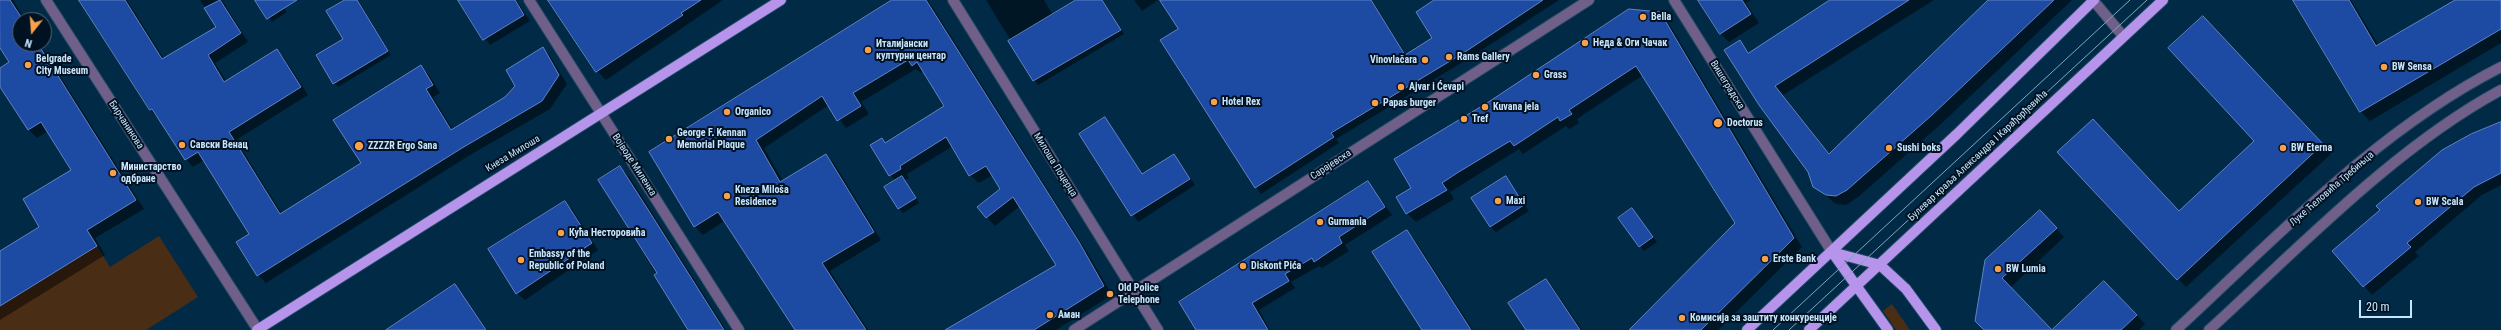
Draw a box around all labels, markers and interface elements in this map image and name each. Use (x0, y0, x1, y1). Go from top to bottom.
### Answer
place label: Bella (1651, 11, 1671, 23)
north arrow (12, 12, 52, 52)
marker: Bella (1638, 12, 1648, 22)
text: N (24, 36, 34, 50)
place label: Неда & Оги Чачак (1593, 37, 1667, 49)
place label: Италијански културни центар (876, 38, 946, 62)
marker: Неда & Оги Чачак (1580, 38, 1590, 48)
marker: Италијански културни центар (863, 45, 873, 55)
place label: Rams Gallery (1457, 51, 1510, 63)
marker: Rams Gallery (1444, 52, 1454, 62)
place label: Belgrade City Museum (36, 53, 88, 76)
place label: Vinovlačara (1370, 54, 1417, 66)
marker: Vinovlačara (1420, 55, 1430, 65)
street label: Вишеградска (1707, 58, 1747, 112)
marker: Belgrade City Museum (23, 60, 33, 70)
place label: BW Sensa (2392, 61, 2432, 73)
marker: BW Sensa (2379, 62, 2389, 72)
place label: Grass (1544, 69, 1567, 81)
marker: Grass (1531, 70, 1541, 80)
place label: Ajvar i Ćevapi (1409, 81, 1464, 93)
marker: Ajvar i Ćevapi (1396, 82, 1406, 92)
street label: Булевар краља Александра I Карађорђевића (1906, 88, 2050, 224)
place label: Hotel Rex (1222, 96, 1261, 108)
marker: Hotel Rex (1209, 97, 1219, 107)
place label: Papas burger (1383, 97, 1436, 109)
marker: Papas burger (1370, 98, 1380, 108)
street label: Бирчанинова (106, 99, 146, 151)
place label: Kuvana jela (1493, 101, 1539, 113)
marker: Kuvana jela (1480, 102, 1490, 112)
place label: Organico (735, 106, 771, 118)
marker: Organico (722, 107, 732, 117)
place label: Tref (1472, 113, 1488, 125)
marker: Tref (1459, 114, 1469, 124)
marker: Doctorus (1712, 117, 1724, 129)
place label: Doctorus (1727, 117, 1763, 129)
place label: George F. Kennan Memorial Plaque (677, 127, 746, 150)
street label: Милоша Поцерца (1031, 131, 1079, 199)
street label: Војводе Миленка (609, 132, 659, 198)
street label: Кнеза Милоша (484, 133, 542, 175)
marker: George F. Kennan Memorial Plaque (664, 134, 674, 144)
place label: Савски Венац (190, 139, 248, 151)
marker: Савски Венац (177, 140, 187, 150)
marker: ZZZZR Ergo Sana (353, 140, 365, 152)
place label: ZZZZR Ergo Sana (368, 140, 437, 152)
place label: Sushi boks (1897, 142, 1941, 154)
place label: BW Eterna (2291, 142, 2332, 154)
marker: Sushi boks (1884, 143, 1894, 153)
marker: BW Eterna (2278, 143, 2288, 153)
street label: Сарајевска (1308, 147, 1354, 183)
street label: Луке Ћеловића Требињца (2287, 149, 2377, 229)
place label: Министарство одбране (121, 161, 181, 184)
marker: Министарство одбране (108, 168, 118, 178)
place label: Kneza Miloša Residence (735, 184, 789, 208)
marker: Kneza Miloša Residence (722, 191, 732, 201)
place label: Maxi (1506, 195, 1525, 207)
marker: Maxi (1493, 196, 1503, 206)
place label: BW Scala (2426, 196, 2463, 208)
marker: BW Scala (2413, 197, 2423, 207)
place label: Gurmania (1328, 216, 1366, 228)
marker: Gurmania (1315, 217, 1325, 227)
place label: Кућа Несторовића (569, 227, 645, 239)
marker: Кућа Несторовића (556, 228, 566, 238)
place label: Embassy of the Republic of Poland (529, 248, 604, 272)
place label: Erste Bank (1773, 253, 1816, 265)
marker: Erste Bank (1760, 254, 1770, 264)
marker: Embassy of the Republic of Poland (516, 255, 526, 265)
place label: Diskont Pića (1251, 260, 1301, 272)
marker: Diskont Pića (1238, 261, 1248, 271)
place label: BW Lumia (2006, 263, 2046, 275)
marker: BW Lumia (1993, 264, 2003, 274)
place label: Old Police Telephone (1118, 282, 1160, 306)
marker: Old Police Telephone (1105, 289, 1115, 299)
scale bar (2361, 292, 2414, 318)
text: 20 m (2366, 300, 2390, 314)
place label: Аман (1058, 309, 1080, 321)
marker: Аман (1045, 310, 1055, 320)
place label: Комисија за заштиту конкуренције (1690, 312, 1837, 324)
marker: Комисија за заштиту конкуренције (1677, 313, 1687, 323)

